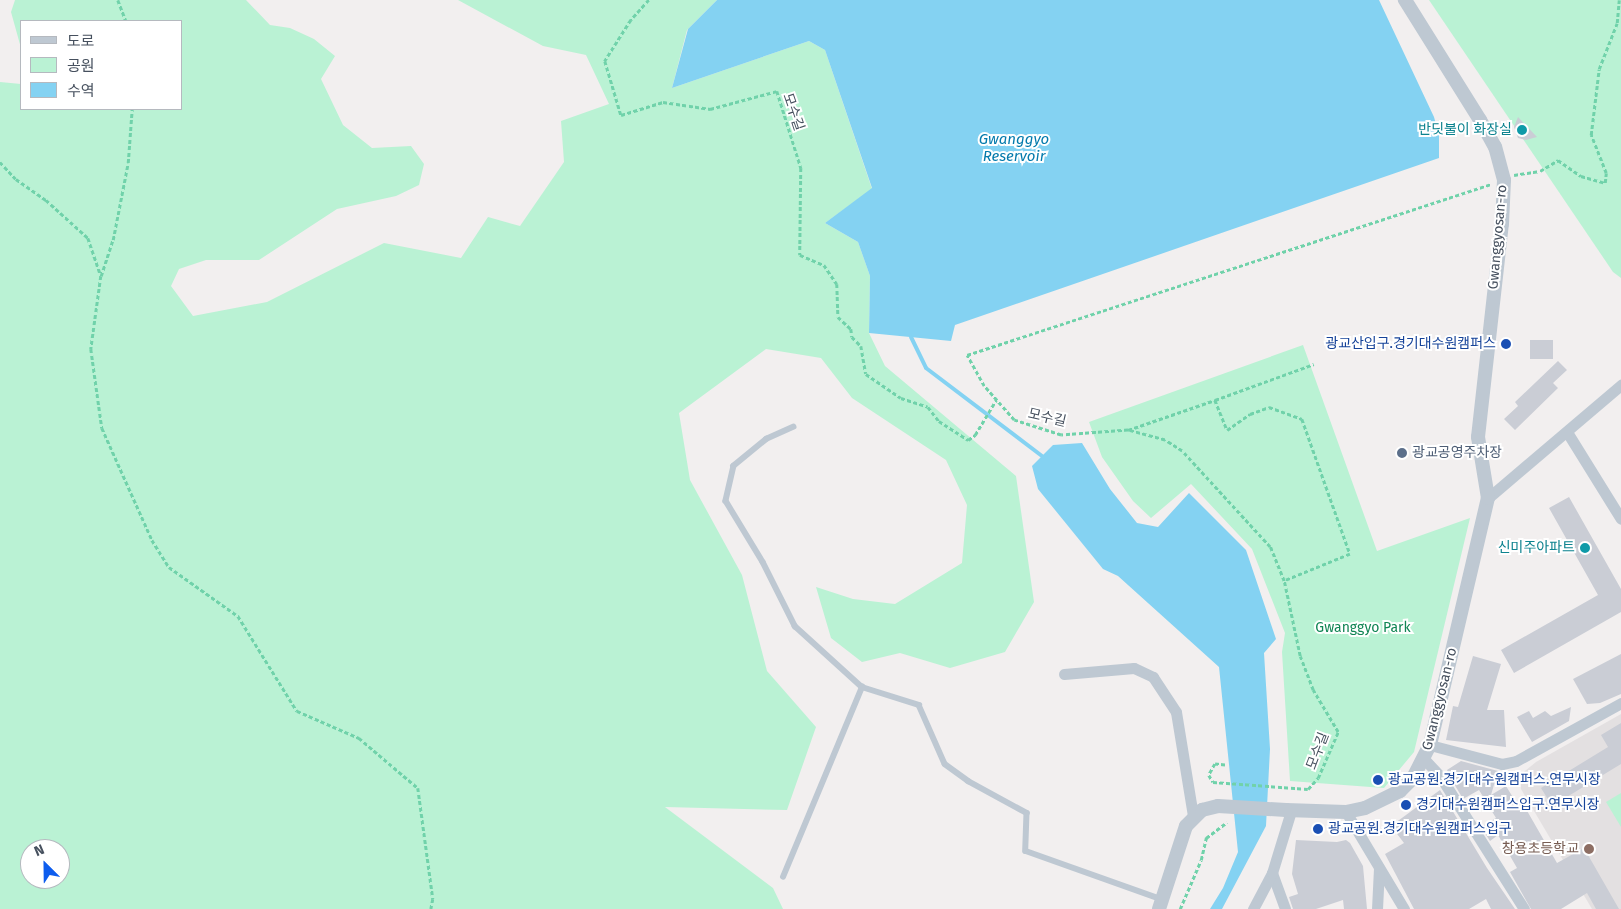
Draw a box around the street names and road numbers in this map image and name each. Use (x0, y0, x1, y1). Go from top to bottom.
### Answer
street label: 모수길 (779, 91, 807, 133)
street label: Gwanggyosan-ro (1485, 184, 1511, 290)
street label: 모수길 (1026, 405, 1068, 431)
street label: Gwanggyosan-ro (1419, 646, 1461, 752)
street label: 모수길 (1303, 730, 1333, 772)

